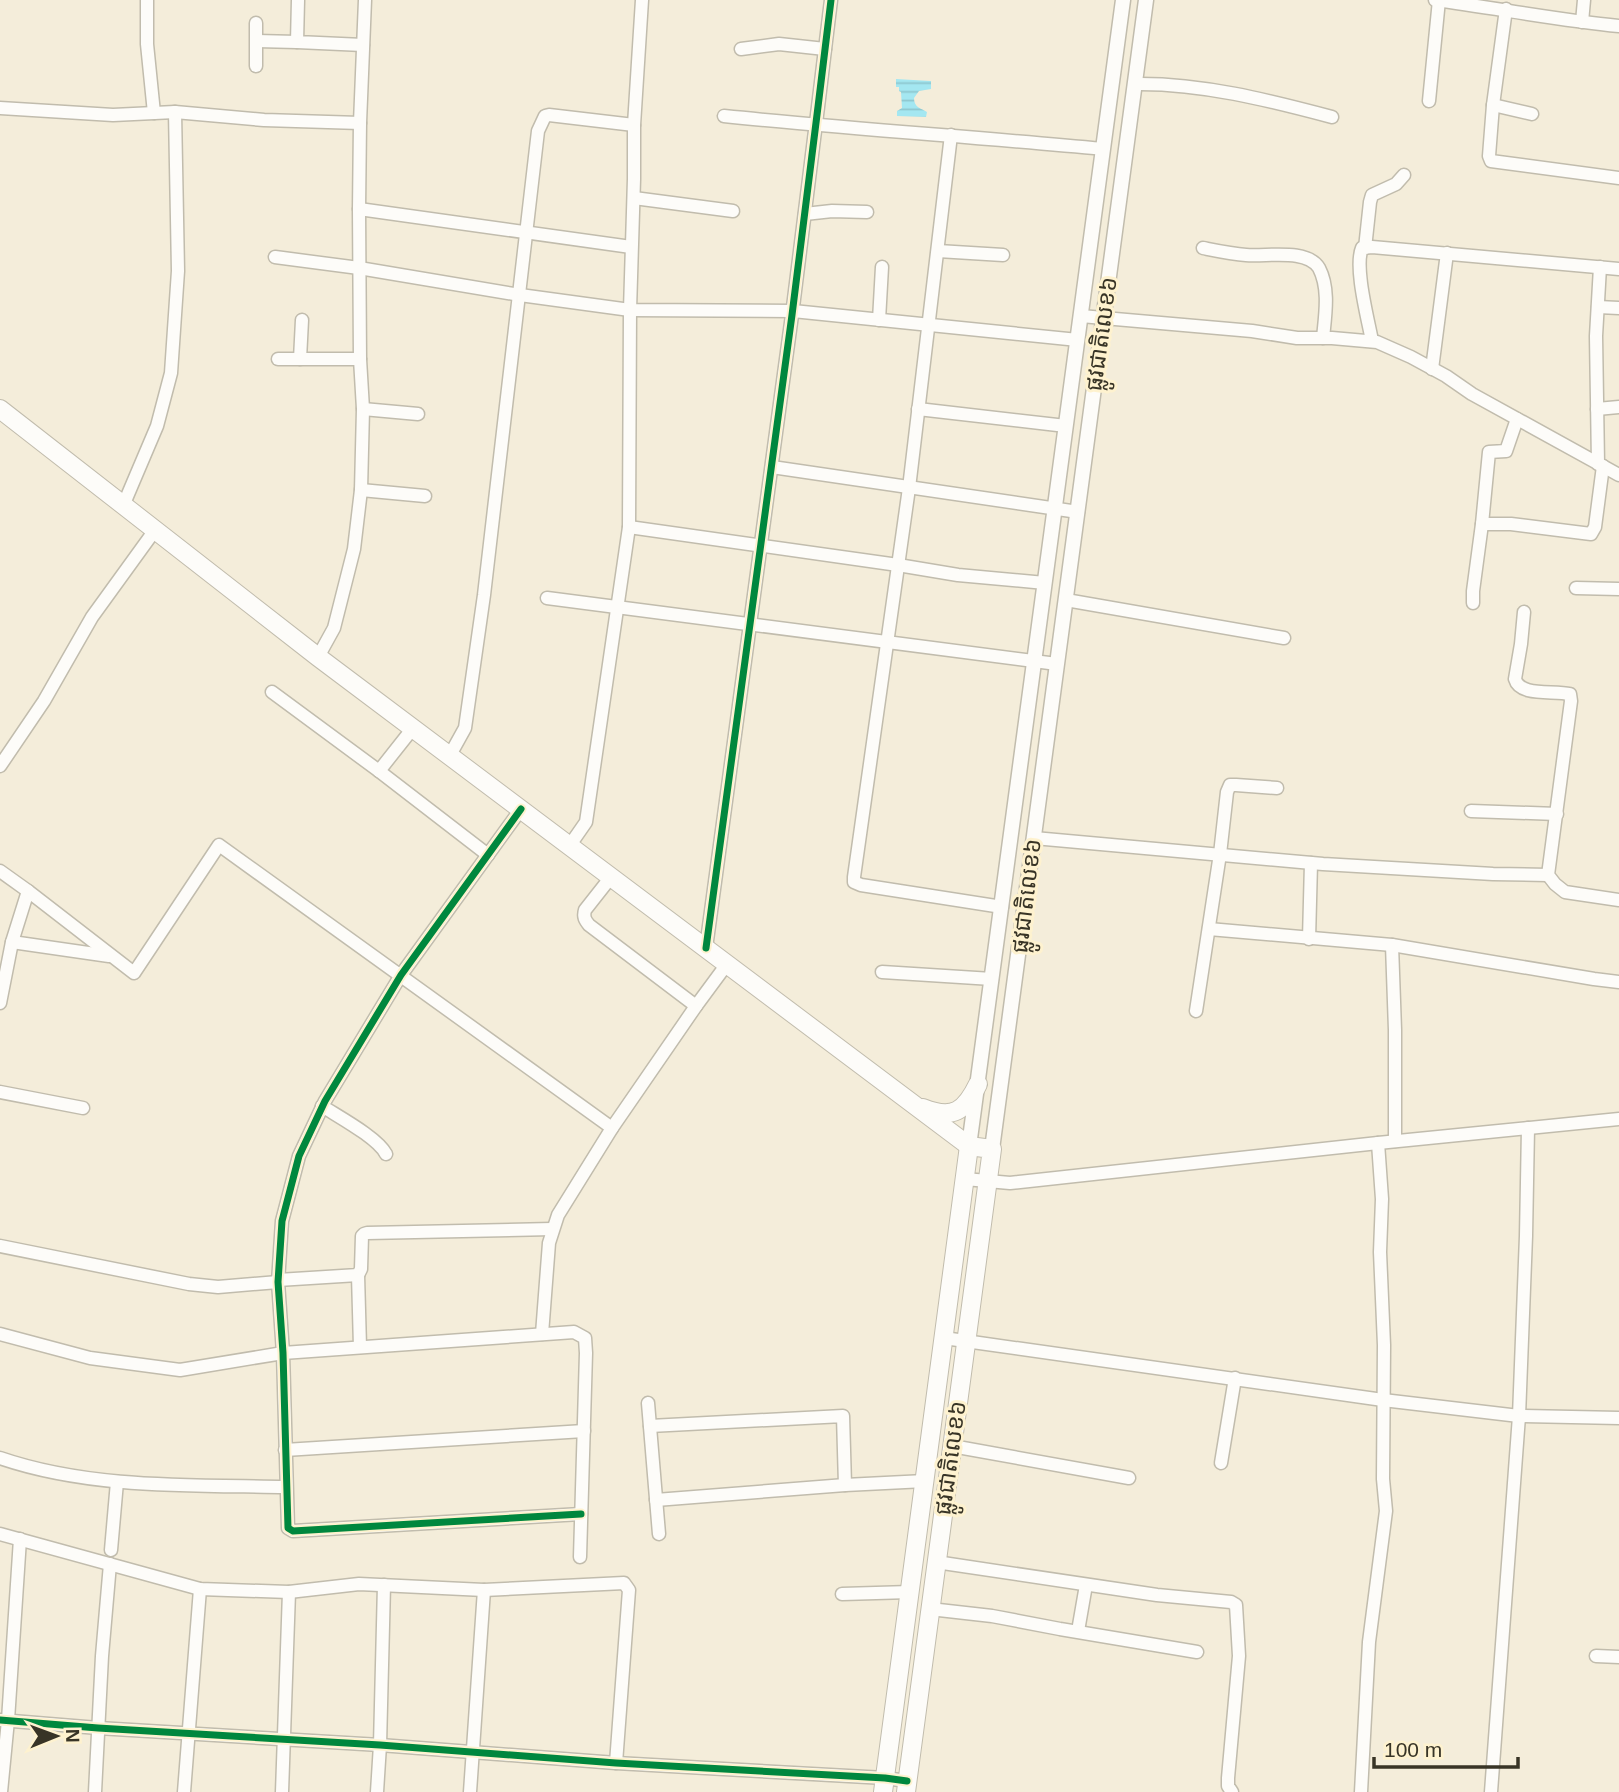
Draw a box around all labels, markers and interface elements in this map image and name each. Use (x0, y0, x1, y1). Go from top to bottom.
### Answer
street label: ផ្លូវជាតិលេខ៦ (1080, 275, 1131, 394)
street label: ផ្លូវជាតិលេខ៦ (1006, 837, 1055, 956)
street label: ផ្លូវជាតិលេខ៦ (929, 1399, 980, 1518)
north arrow (21, 1701, 91, 1771)
scale bar (1374, 1726, 1518, 1770)
text: N (62, 1729, 83, 1743)
text: 100 m (1384, 1738, 1442, 1761)

